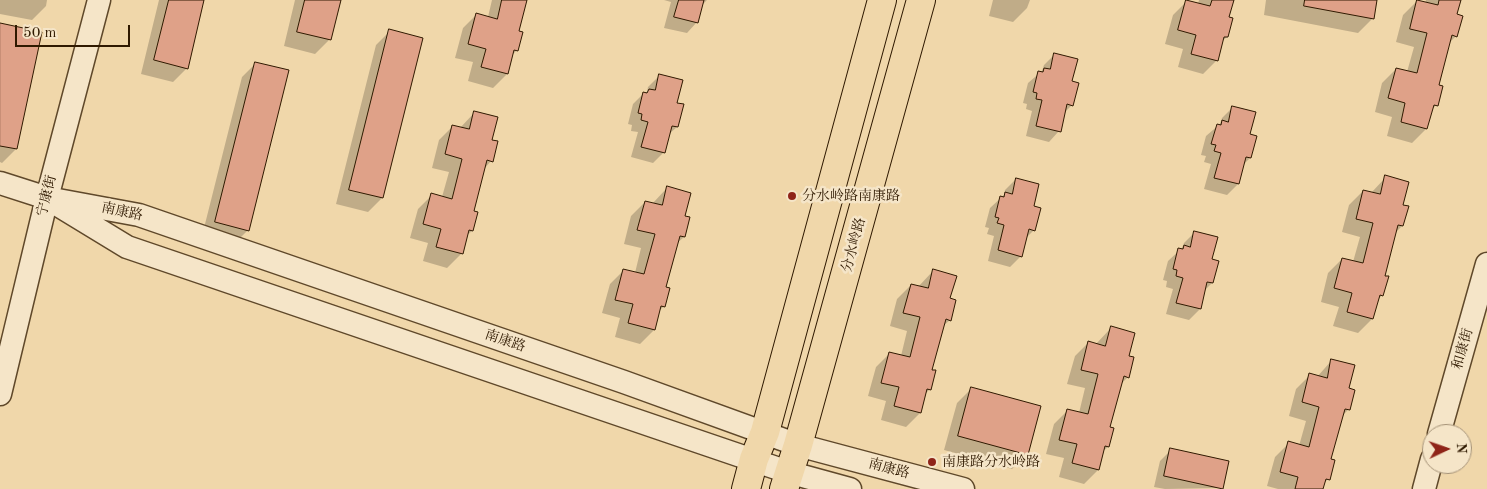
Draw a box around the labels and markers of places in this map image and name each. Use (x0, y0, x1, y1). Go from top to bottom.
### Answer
place label: 分水岭路南康路 (802, 188, 900, 204)
marker: 分水岭路南康路 (786, 190, 798, 202)
place label: 南康路分水岭路 (942, 454, 1040, 470)
marker: 南康路分水岭路 (926, 456, 938, 468)

